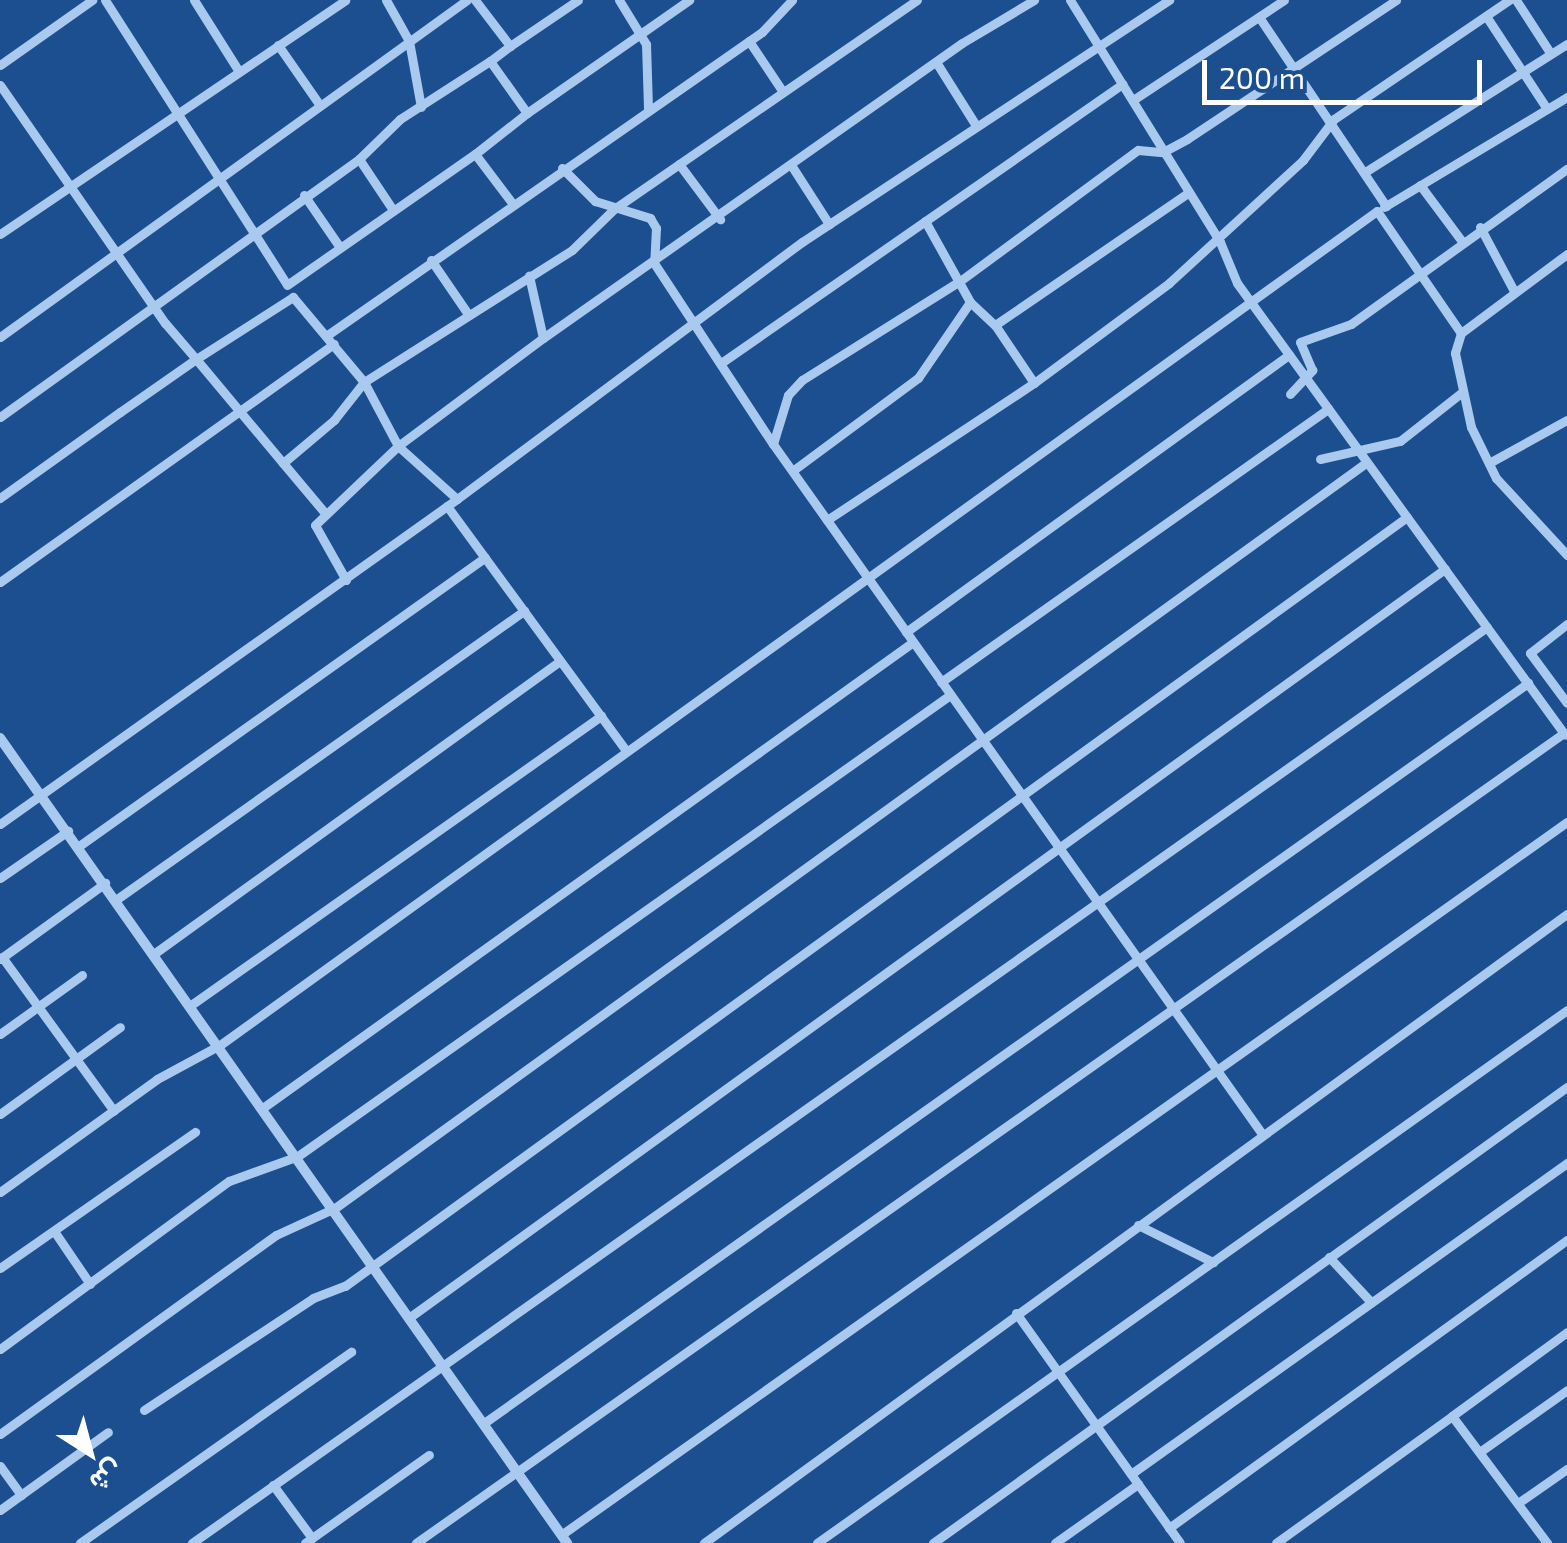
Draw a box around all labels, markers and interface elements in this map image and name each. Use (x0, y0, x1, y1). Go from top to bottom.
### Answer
scale bar (1207, 40, 1487, 102)
text: 200 m (1219, 59, 1305, 95)
north arrow (40, 1403, 140, 1503)
text: ش (84, 1454, 131, 1501)

